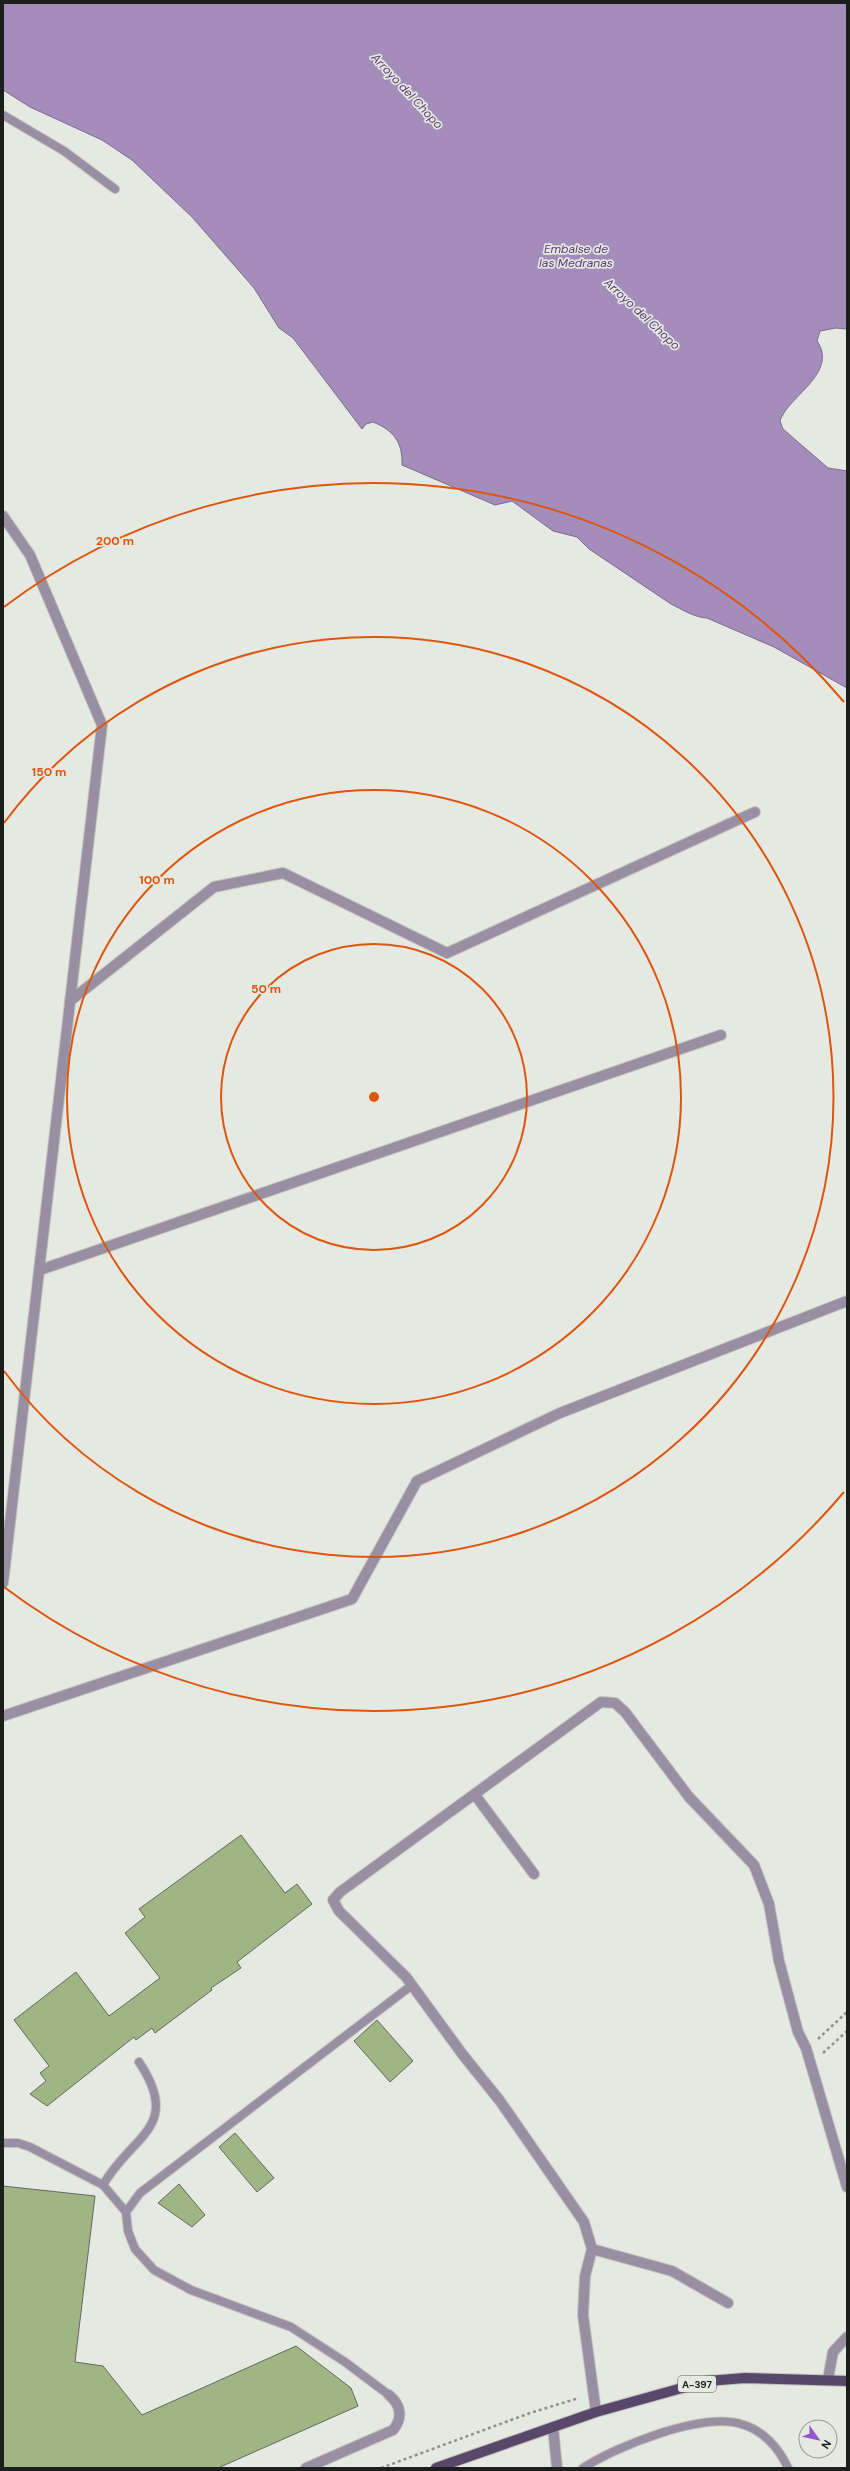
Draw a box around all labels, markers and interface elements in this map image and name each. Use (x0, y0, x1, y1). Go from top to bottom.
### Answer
water label: Arroyo del Chopo (367, 49, 446, 132)
water label: Embalse de las Medranas (539, 241, 613, 271)
water label: Arroyo del Chopo (600, 274, 683, 353)
text: 200 m (96, 533, 134, 549)
text: 150 m (32, 764, 66, 780)
text: 100 m (139, 872, 175, 888)
text: 50 m (251, 981, 281, 997)
centre of rings (367, 1090, 381, 1104)
road number: A-397 (678, 2376, 716, 2392)
north arrow (798, 2419, 838, 2459)
text: N (818, 2437, 834, 2452)

